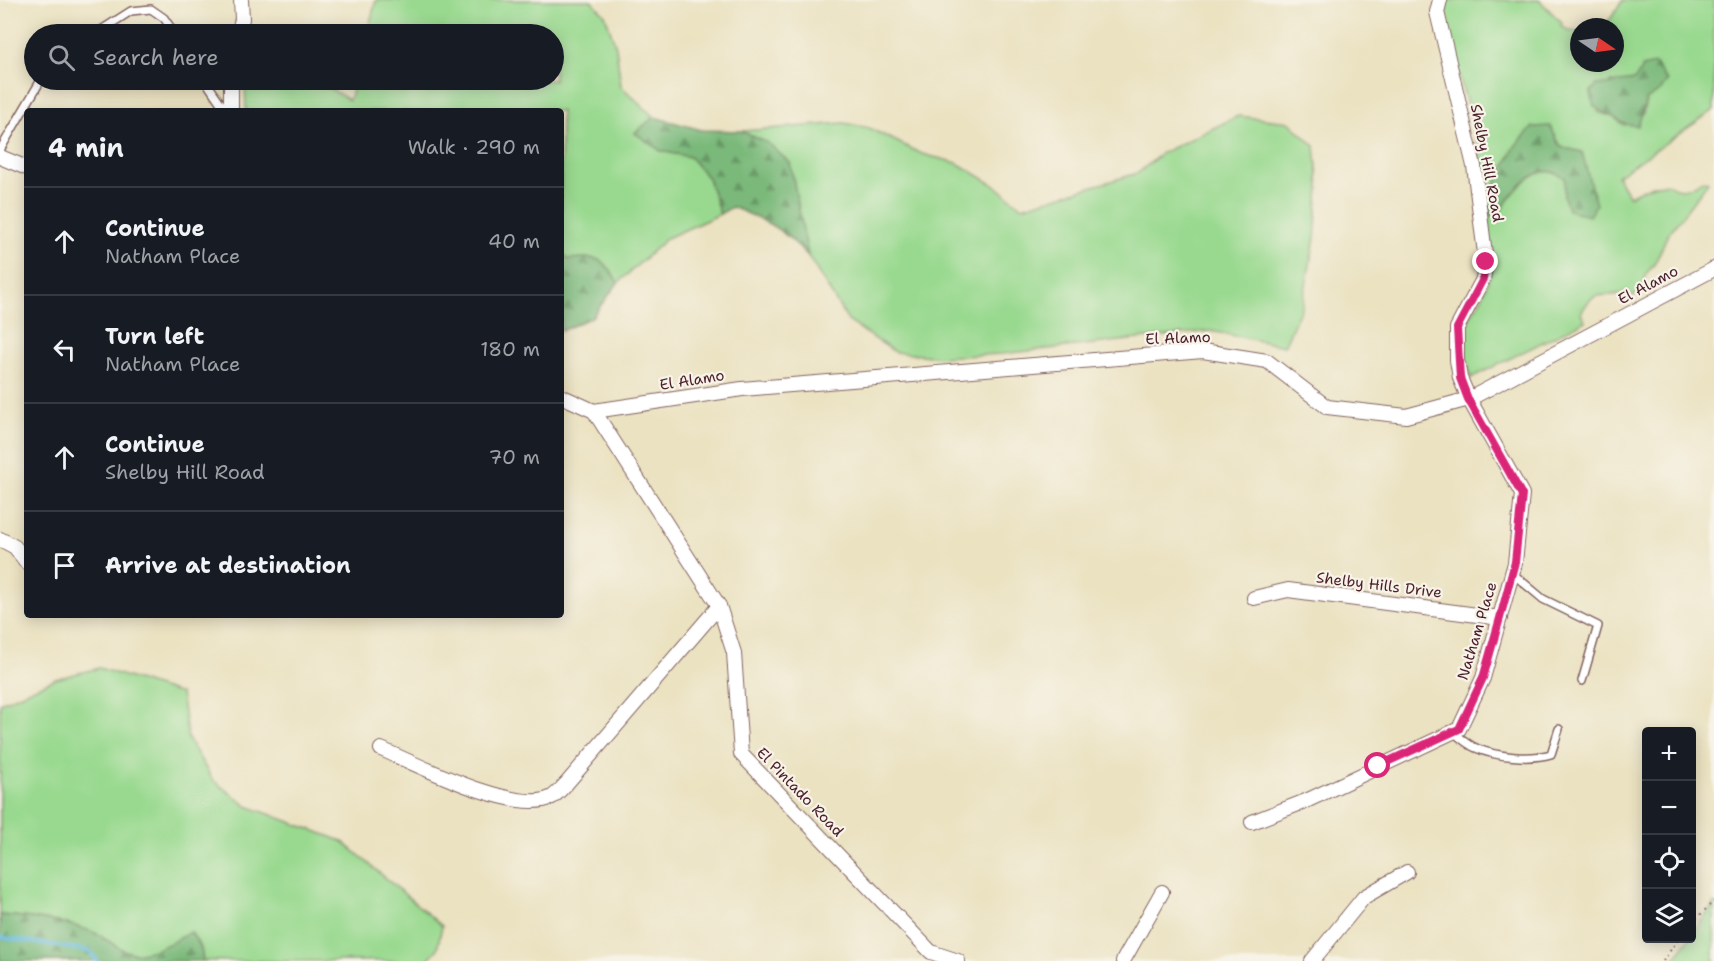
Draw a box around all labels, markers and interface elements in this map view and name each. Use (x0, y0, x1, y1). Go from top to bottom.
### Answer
north arrow (1570, 18, 1624, 72)
search box (24, 24, 564, 90)
icon: search (45, 41, 78, 74)
text: Search here (93, 43, 219, 72)
street label: Shelby Hill Road (1466, 102, 1508, 224)
text: 4 min (48, 130, 124, 165)
text: Walk · 290 m (408, 134, 540, 160)
text: Continue (105, 214, 205, 243)
icon: ahead (48, 225, 81, 258)
text: 40 m (488, 228, 540, 254)
text: Natham Place (105, 243, 240, 269)
route end (1472, 248, 1498, 274)
street label: El Alamo (1614, 261, 1682, 309)
text: Turn left (105, 322, 204, 351)
street label: El Alamo (1145, 327, 1211, 349)
icon: left (48, 333, 81, 366)
text: 180 m (480, 336, 540, 362)
text: Natham Place (105, 351, 240, 377)
street label: El Alamo (658, 365, 726, 395)
text: Continue (105, 430, 205, 459)
icon: ahead (48, 441, 81, 474)
text: 70 m (488, 444, 540, 470)
text: Shelby Hill Road (105, 459, 265, 485)
icon: arrive (48, 549, 81, 582)
text: Arrive at destination (105, 551, 351, 580)
street label: Shelby Hills Drive (1315, 567, 1443, 603)
street label: Natham Place (1453, 580, 1501, 682)
map controls (1642, 727, 1696, 943)
button: + (1642, 727, 1696, 781)
street label: El Pintado Road (752, 743, 848, 841)
route start (1364, 752, 1390, 778)
button: − (1642, 781, 1696, 835)
button: locate (1642, 835, 1696, 889)
button: layers (1642, 889, 1696, 943)

